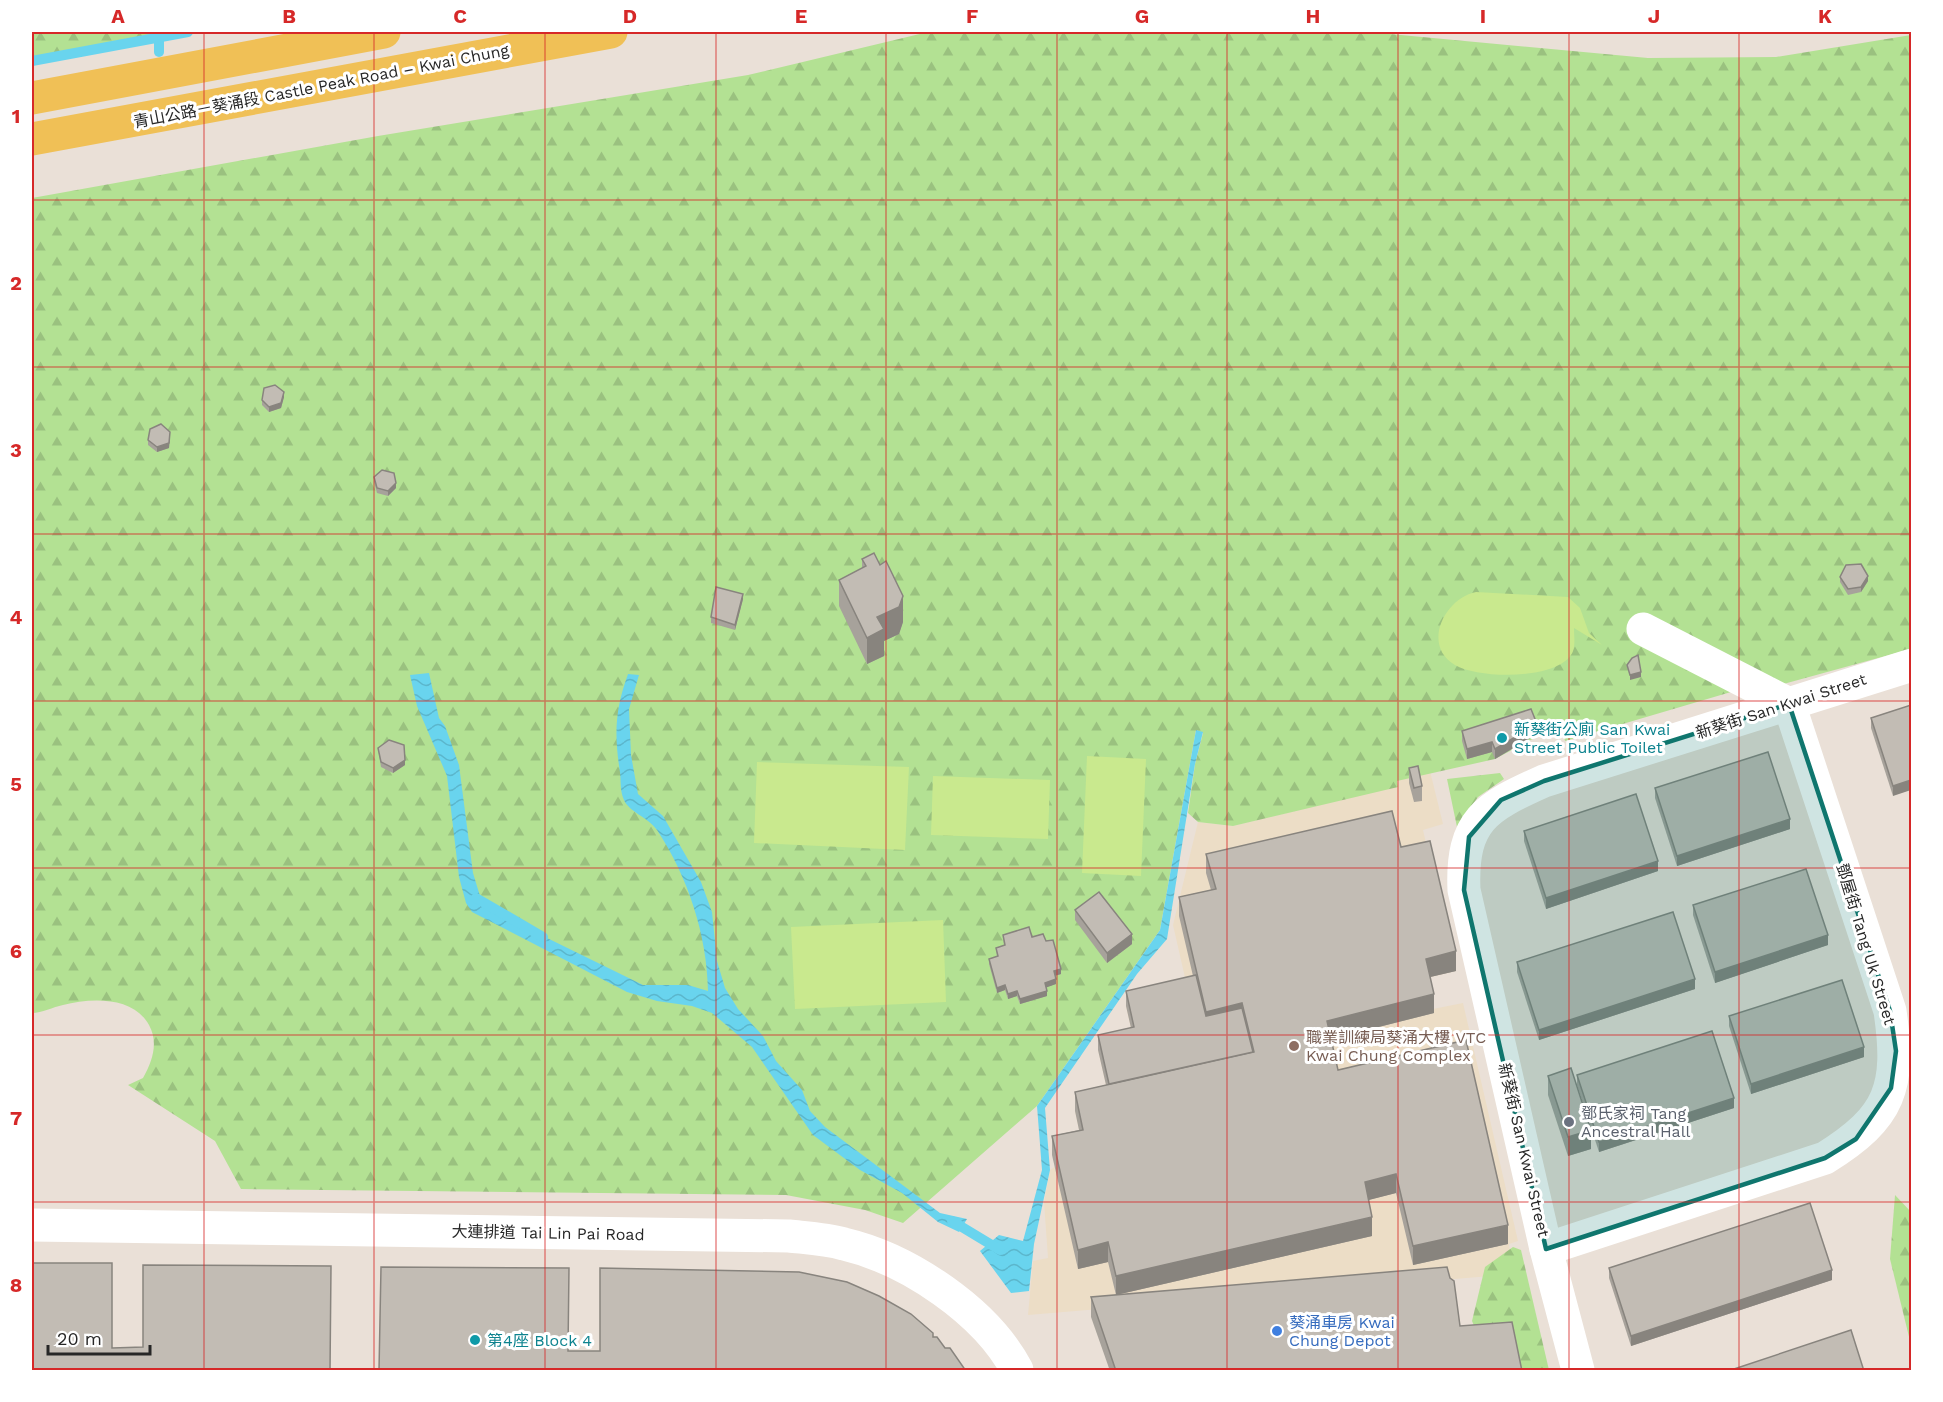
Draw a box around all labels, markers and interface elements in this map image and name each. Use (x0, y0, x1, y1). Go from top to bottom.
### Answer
text: A (111, 4, 125, 28)
text: B (282, 4, 296, 28)
text: C (453, 4, 467, 28)
text: D (623, 4, 637, 28)
text: E (795, 4, 807, 28)
text: F (966, 4, 978, 28)
text: G (1135, 4, 1149, 28)
text: H (1306, 4, 1320, 28)
text: I (1480, 4, 1486, 28)
text: J (1648, 4, 1660, 28)
text: K (1818, 4, 1832, 28)
street label: 青山公路－葵涌段 Castle Peak Road – Kwai Chung (132, 40, 511, 132)
text: 1 (12, 104, 20, 128)
text: 2 (10, 271, 22, 295)
text: 3 (10, 438, 22, 462)
text: 4 (10, 605, 23, 629)
street label: 新葵街 San Kwai Street (1693, 669, 1869, 743)
place label: 新葵街公廁 San Kwai Street Public Toilet (1514, 720, 1670, 757)
marker: 新葵街公廁 San Kwai Street Public Toilet (1495, 731, 1509, 745)
text: 5 (10, 772, 22, 796)
street label: 鄧屋街 Tang Uk Street (1832, 861, 1900, 1027)
text: 6 (10, 939, 22, 963)
place label: 職業訓練局葵涌大樓 VTC Kwai Chung Complex (1306, 1028, 1486, 1065)
marker: 職業訓練局葵涌大樓 VTC Kwai Chung Complex (1287, 1039, 1301, 1053)
street label: 新葵街 San Kwai Street (1495, 1061, 1553, 1239)
place label: 鄧氏家祠 Tang Ancestral Hall (1581, 1104, 1691, 1141)
text: 7 (10, 1106, 22, 1130)
marker: 鄧氏家祠 Tang Ancestral Hall (1562, 1115, 1576, 1129)
street label: 大連排道 Tai Lin Pai Road (451, 1222, 645, 1244)
text: 8 (10, 1273, 22, 1297)
place label: 葵涌車房 Kwai Chung Depot (1289, 1313, 1395, 1350)
scale bar (48, 1318, 150, 1356)
marker: 葵涌車房 Kwai Chung Depot (1270, 1324, 1284, 1338)
text: 20 m (57, 1328, 102, 1349)
place label: 第4座 Block 4 (487, 1331, 592, 1350)
marker: 第4座 Block 4 (468, 1333, 482, 1347)

